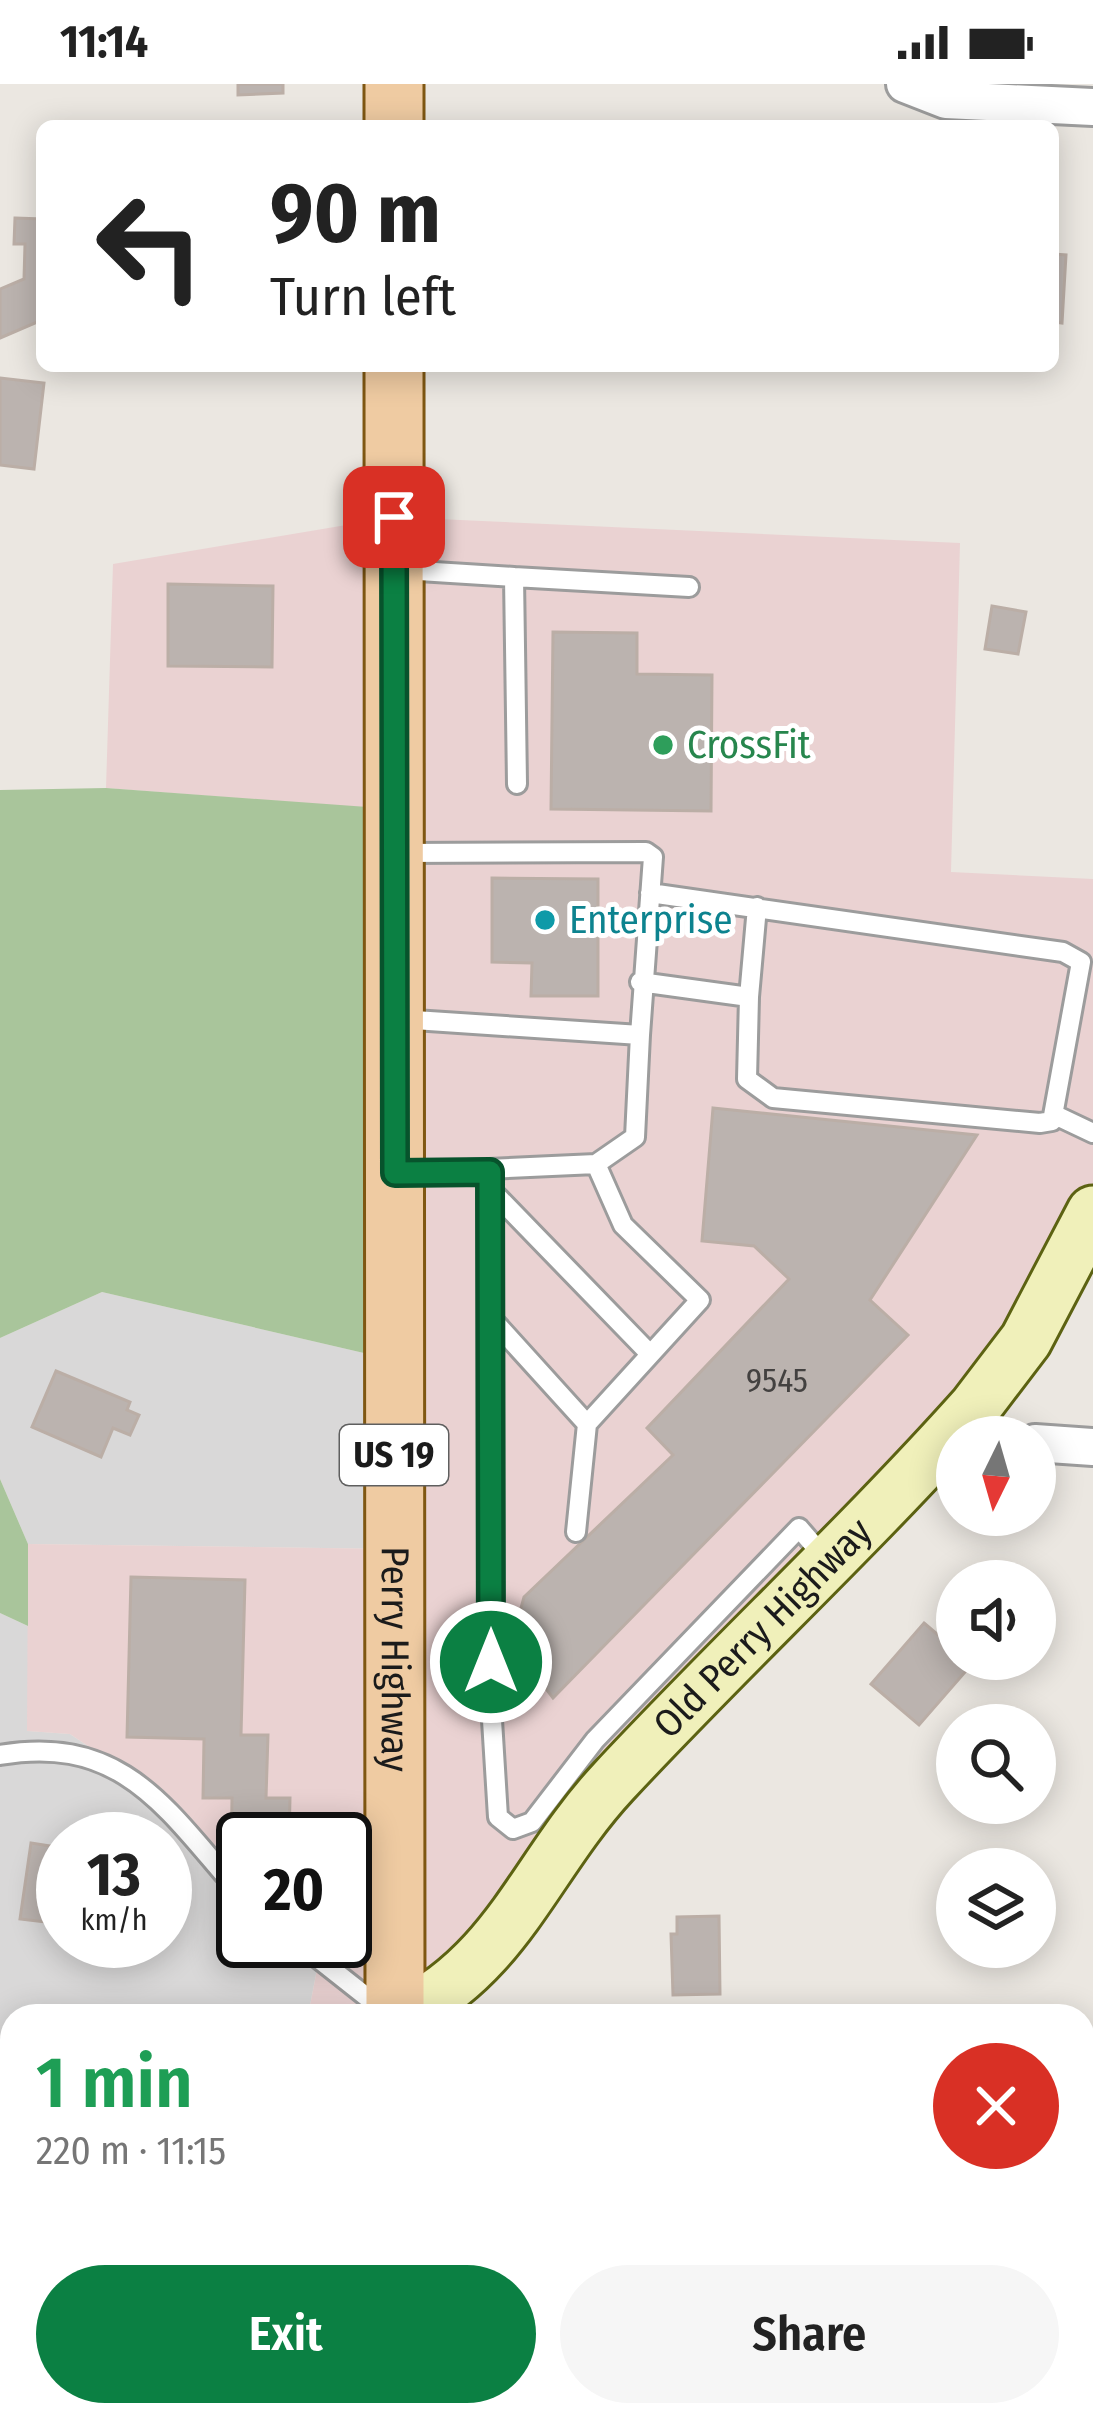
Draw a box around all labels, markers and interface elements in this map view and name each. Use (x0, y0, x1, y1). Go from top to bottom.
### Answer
text: 11:14 (60, 15, 148, 69)
text: 90 m (270, 163, 441, 264)
icon: left (72, 168, 228, 324)
text: Turn left (270, 265, 456, 329)
pin (343, 466, 445, 568)
icon: arrive (361, 484, 427, 550)
place label: CrossFit (687, 722, 811, 768)
marker: CrossFit (650, 732, 676, 758)
place label: Enterprise (569, 897, 733, 943)
marker: Enterprise (532, 907, 558, 933)
house number: 9545 (746, 1361, 808, 1401)
north arrow (936, 1416, 1056, 1536)
map controls (936, 1416, 1056, 1968)
road number: US 19 (340, 1425, 448, 1485)
street label: Old Perry Highway (644, 1508, 882, 1747)
street label: Perry Highway (372, 1546, 418, 1772)
button: sound (936, 1560, 1056, 1680)
position arrow (428, 1599, 554, 1725)
button: search (936, 1704, 1056, 1824)
speed limit sign: 20 (216, 1812, 372, 1968)
text: 13 (87, 1839, 141, 1911)
button: layers (936, 1848, 1056, 1968)
text: km/h (81, 1902, 147, 1938)
text: 1 min (36, 2040, 193, 2126)
button: close (933, 2043, 1059, 2169)
text: 220 m · 11:15 (36, 2128, 226, 2174)
button: Exit (36, 2265, 536, 2403)
button: Share (560, 2265, 1059, 2403)

